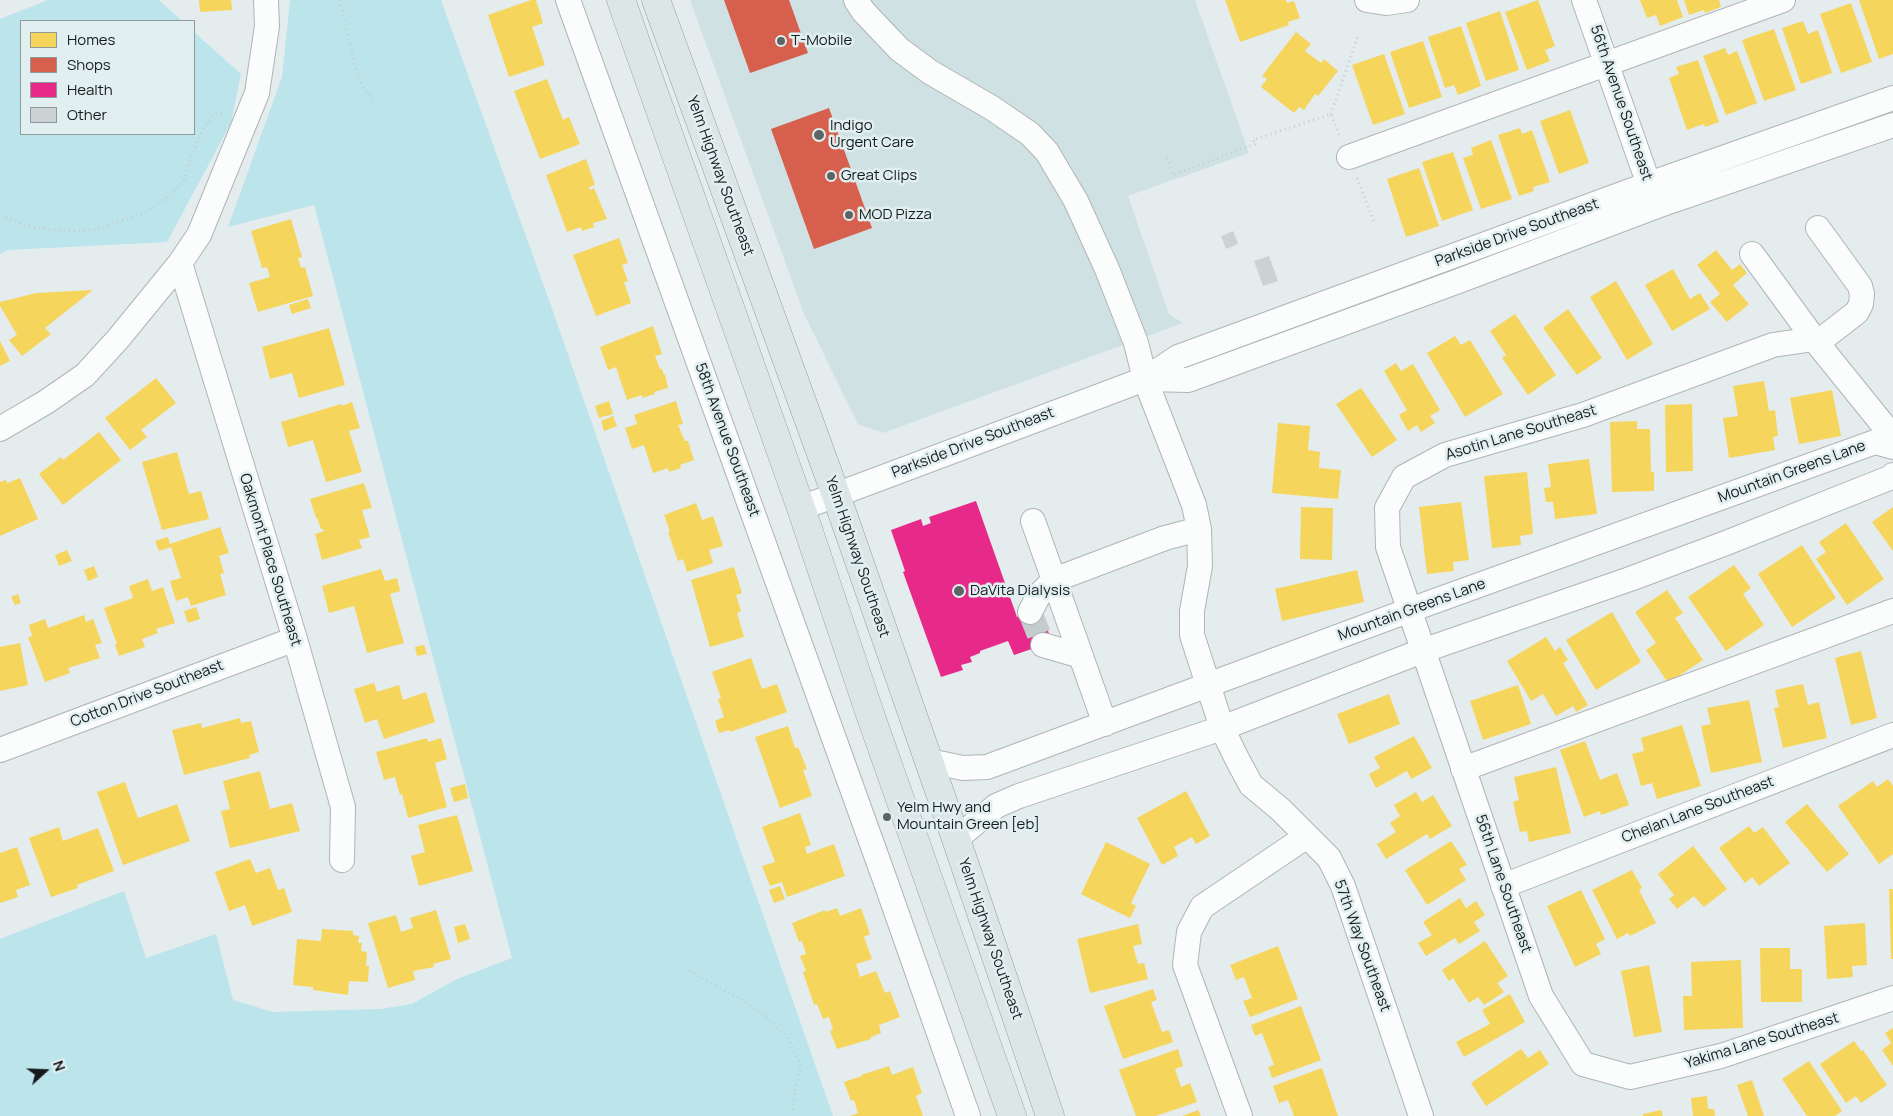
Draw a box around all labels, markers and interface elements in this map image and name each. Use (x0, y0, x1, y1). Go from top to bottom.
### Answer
legend (20, 20, 195, 135)
street label: 56th Avenue Southeast (1586, 23, 1656, 183)
text: Homes (67, 29, 115, 50)
place label: T-Mobile (791, 32, 852, 50)
marker: T-Mobile (775, 35, 787, 47)
text: Shops (67, 54, 111, 75)
text: Health (67, 79, 113, 100)
street label: Yelm Highway Southeast (683, 93, 757, 259)
text: Other (67, 104, 107, 125)
place label: Indigo Urgent Care (830, 117, 914, 152)
marker: Indigo Urgent Care (812, 128, 826, 142)
place label: Great Clips (841, 167, 917, 185)
marker: Great Clips (825, 170, 837, 182)
street label: Parkside Drive Southeast (1433, 195, 1601, 271)
place label: MOD Pizza (859, 206, 932, 224)
marker: MOD Pizza (843, 209, 855, 221)
street label: 58th Avenue Southeast (691, 361, 763, 519)
street label: Asotin Lane Southeast (1443, 401, 1599, 465)
street label: Parkside Drive Southeast (889, 404, 1057, 482)
street label: Mountain Greens Lane (1716, 437, 1868, 507)
street label: Oakmont Place Southeast (235, 471, 305, 649)
street label: Yelm Highway Southeast (821, 474, 893, 640)
street label: Mountain Greens Lane (1336, 575, 1488, 645)
place label: DaVita Dialysis (970, 582, 1070, 600)
marker: DaVita Dialysis (952, 584, 966, 598)
street label: Cotton Drive Southeast (68, 657, 226, 731)
street label: Chelan Lane Southeast (1619, 773, 1777, 847)
place label: Yelm Hwy and Mountain Green [eb] (897, 799, 1040, 834)
marker: Yelm Hwy and Mountain Green [eb] (881, 811, 893, 823)
street label: 56th Lane Southeast (1471, 812, 1535, 956)
street label: Yelm Highway Southeast (954, 856, 1026, 1022)
street label: 57th Way Southeast (1330, 878, 1394, 1014)
street label: Yakima Lane Southeast (1683, 1009, 1841, 1073)
north arrow (20, 1046, 70, 1096)
text: N (49, 1058, 70, 1074)

